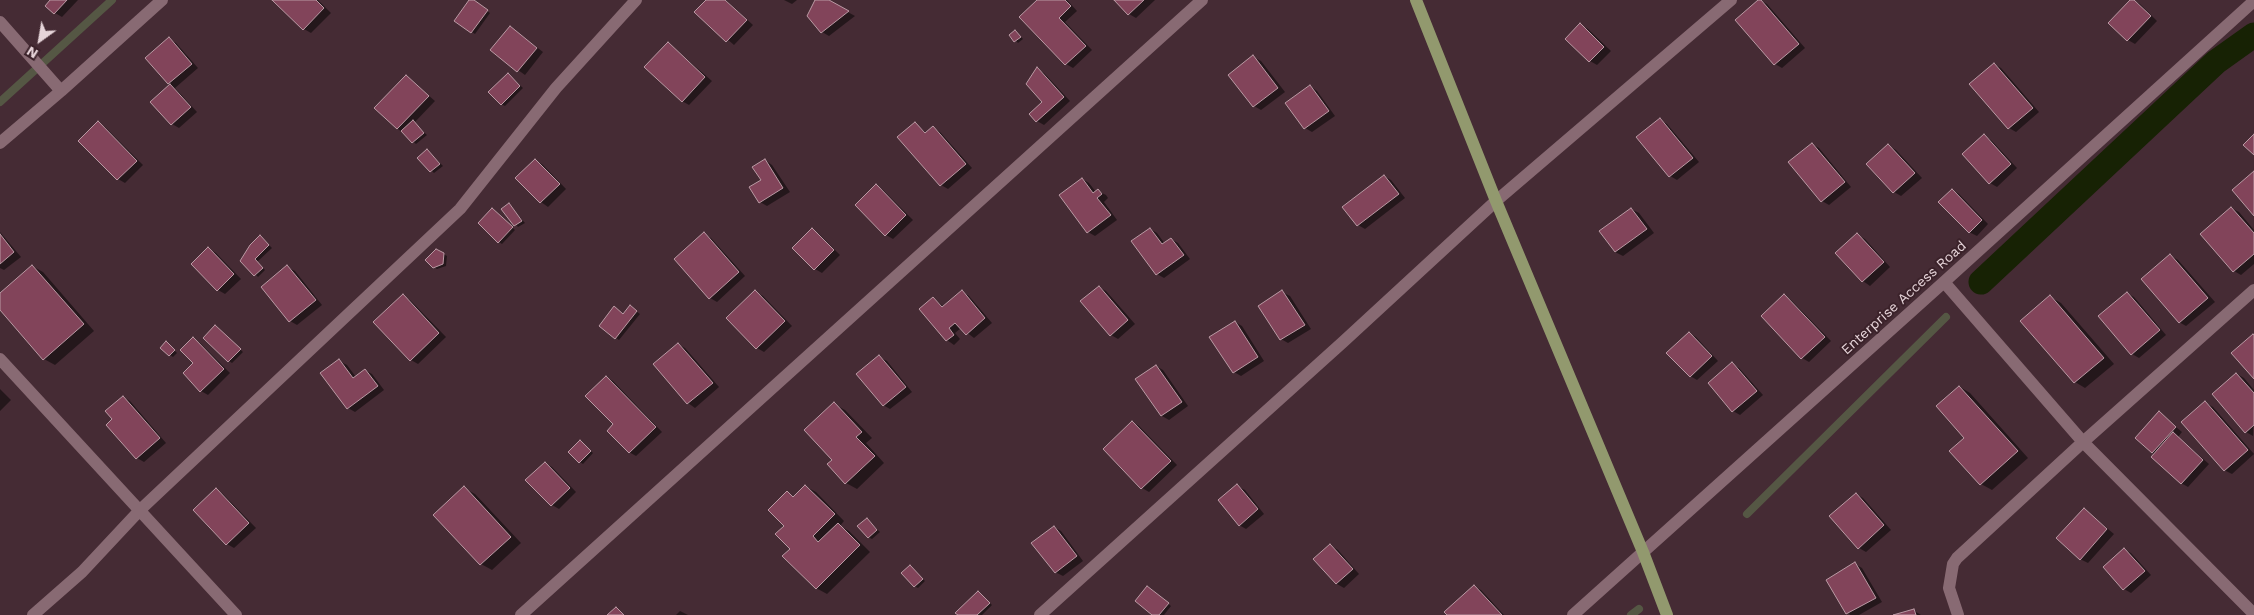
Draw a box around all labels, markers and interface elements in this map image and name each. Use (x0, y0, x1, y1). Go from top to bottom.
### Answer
north arrow (15, 15, 65, 65)
text: N (23, 43, 41, 62)
street label: Enterprise Access Road (1838, 237, 1970, 359)

